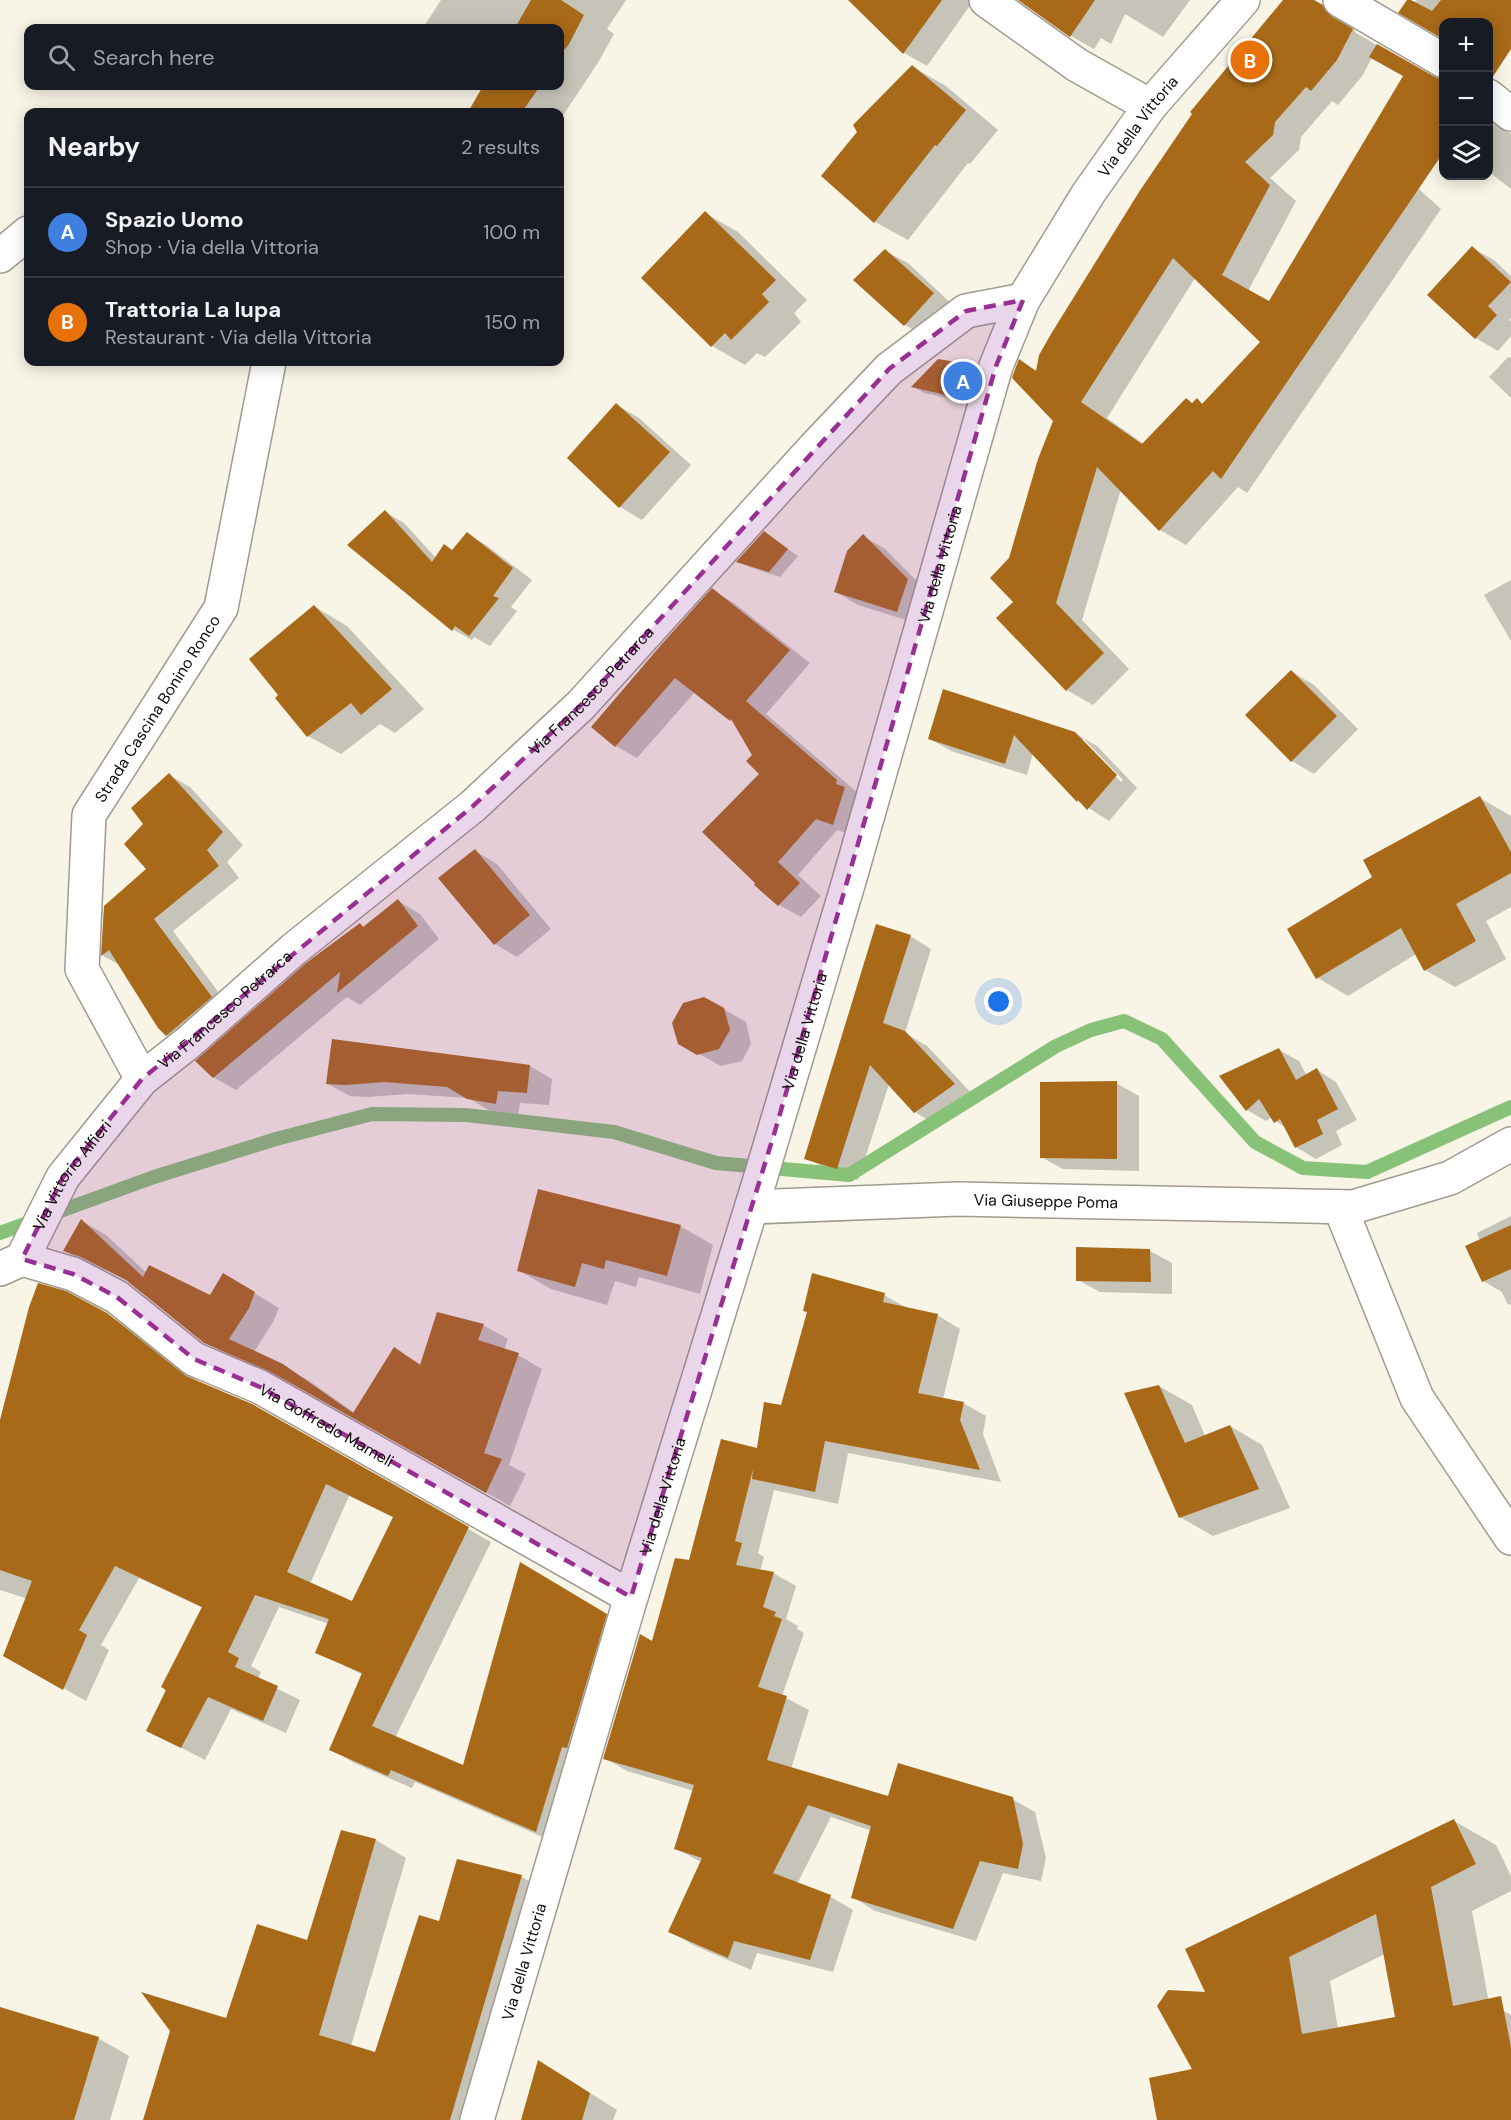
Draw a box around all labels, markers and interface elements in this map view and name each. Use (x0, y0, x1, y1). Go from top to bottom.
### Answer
map controls (1439, 18, 1493, 180)
button: + (1439, 18, 1493, 72)
search box (24, 24, 564, 90)
pin: B (1230, 38, 1270, 82)
icon: search (45, 41, 78, 74)
text: Search here (93, 43, 214, 72)
street label: Via della Vittoria (1093, 71, 1183, 181)
button: − (1439, 72, 1493, 126)
button: layers (1439, 126, 1493, 180)
text: Nearby (48, 130, 140, 164)
text: 2 results (461, 134, 540, 160)
text: Spazio Uomo (105, 205, 244, 234)
text: A (60, 219, 75, 245)
text: 100 m (483, 219, 540, 245)
text: Shop · Via della Vittoria (105, 234, 319, 260)
text: Trattoria La lupa (105, 295, 281, 324)
text: B (61, 309, 74, 335)
text: 150 m (485, 309, 540, 335)
text: Restaurant · Via della Vittoria (105, 324, 372, 350)
pin: A (944, 358, 982, 404)
street label: Via della Vittoria (913, 503, 966, 626)
street label: Strada Cascina Bonino Ronco (90, 611, 225, 806)
street label: Via Francesco Petrarca (524, 622, 658, 759)
street label: Via Francesco Petrarca (153, 945, 296, 1073)
street label: Via della Vittoria (777, 970, 832, 1092)
your location (984, 987, 1013, 1016)
street label: Via Vittorio Alfieri (27, 1115, 116, 1234)
street label: Via Giuseppe Poma (973, 1189, 1118, 1213)
street label: Via Goffredo Mameli (256, 1378, 398, 1471)
street label: Via della Vittoria (634, 1435, 690, 1557)
street label: Via della Vittoria (496, 1900, 551, 2023)

